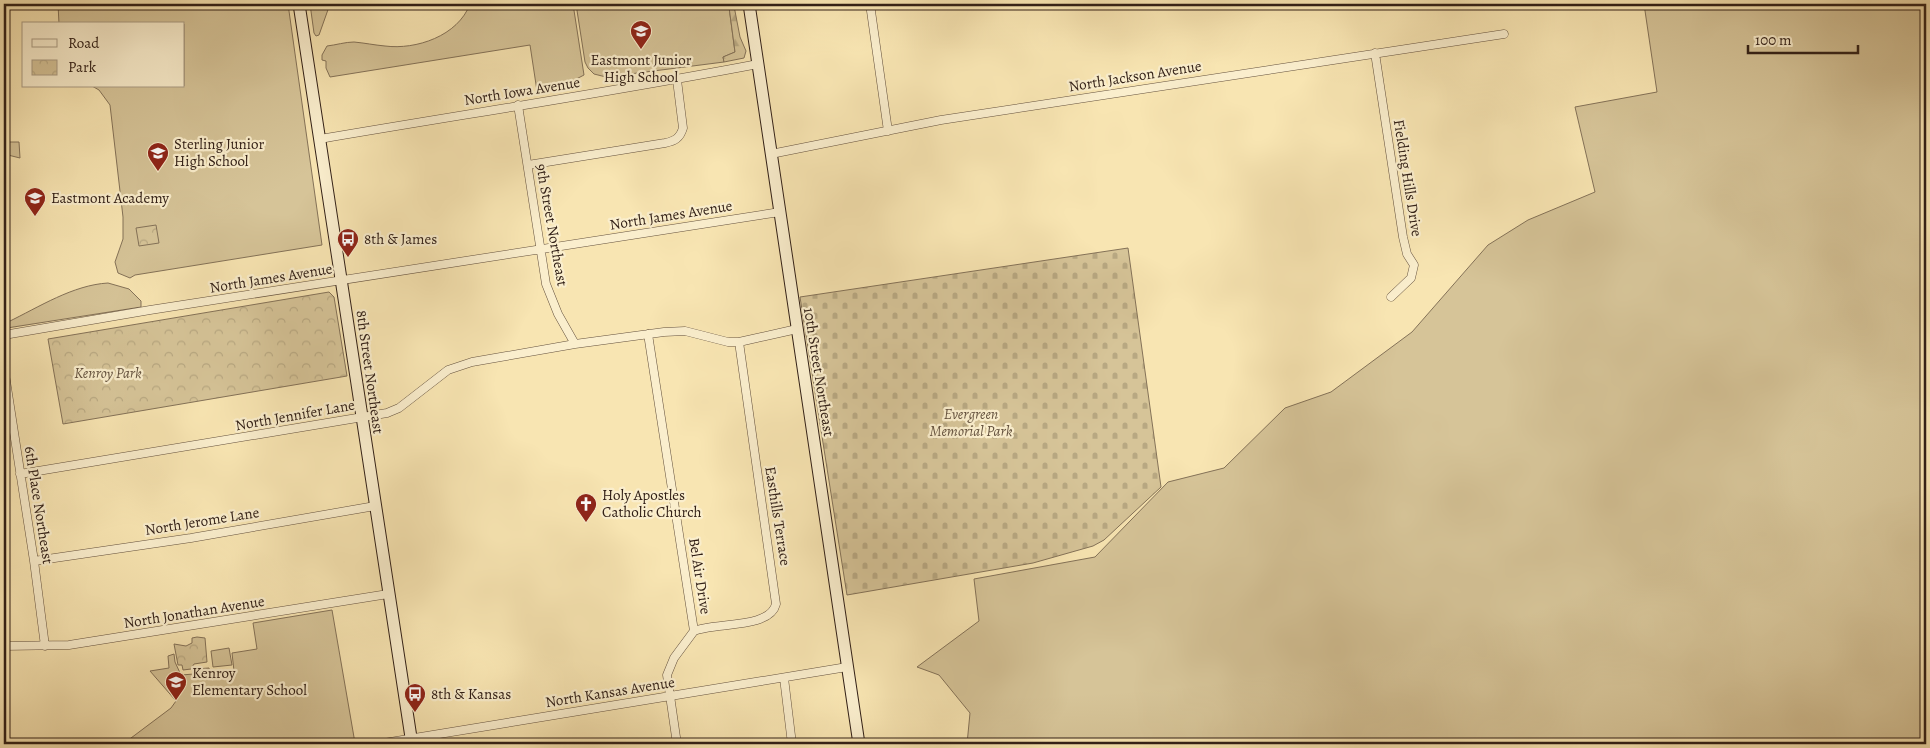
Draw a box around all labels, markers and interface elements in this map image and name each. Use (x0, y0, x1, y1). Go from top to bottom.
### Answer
school or university icon: Eastmont Junior High School (629, 19, 653, 50)
legend (22, 22, 185, 88)
scale bar (1748, 22, 1858, 54)
text: 100 m (1755, 30, 1792, 50)
text: Road (68, 33, 100, 53)
place label: Eastmont Junior High School (591, 50, 692, 87)
street label: North Jackson Avenue (1067, 56, 1203, 96)
text: Park (68, 57, 97, 77)
street label: North Iowa Avenue (463, 72, 582, 110)
street label: Fielding Hills Drive (1389, 118, 1427, 238)
place label: Sterling Junior High School (174, 134, 264, 171)
school or university icon: Sterling Junior High School (146, 141, 170, 172)
street label: 9th Street Northeast (531, 162, 573, 288)
school or university icon: Eastmont Academy (23, 186, 47, 217)
place label: Eastmont Academy (51, 188, 169, 208)
street label: North James Avenue (608, 195, 734, 235)
bus stop icon: 8th & James (336, 227, 360, 258)
place label: 8th & James (364, 229, 437, 249)
street label: North James Avenue (208, 258, 334, 298)
street label: 10th Street Northeast (799, 306, 839, 438)
street label: 8th Street Northeast (351, 309, 389, 435)
park label: Kenroy Park (74, 363, 142, 383)
street label: North Jennifer Lane (234, 395, 357, 435)
park label: Evergreen Memorial Park (930, 404, 1013, 441)
street label: 6th Place Northeast (20, 445, 58, 565)
street label: Easthills Terrace (760, 465, 796, 567)
place label: Holy Apostles Catholic Church (602, 485, 702, 522)
church icon: Holy Apostles Catholic Church (574, 492, 598, 523)
street label: North Jerome Lane (143, 502, 261, 540)
street label: Bel Air Drive (684, 536, 716, 616)
street label: North Jonathan Avenue (122, 591, 266, 633)
place label: Kenroy Elementary School (192, 663, 307, 700)
school or university icon: Kenroy Elementary School (164, 670, 188, 701)
street label: North Kansas Avenue (544, 672, 676, 712)
bus stop icon: 8th & Kansas (403, 682, 427, 713)
place label: 8th & Kansas (431, 684, 511, 704)

